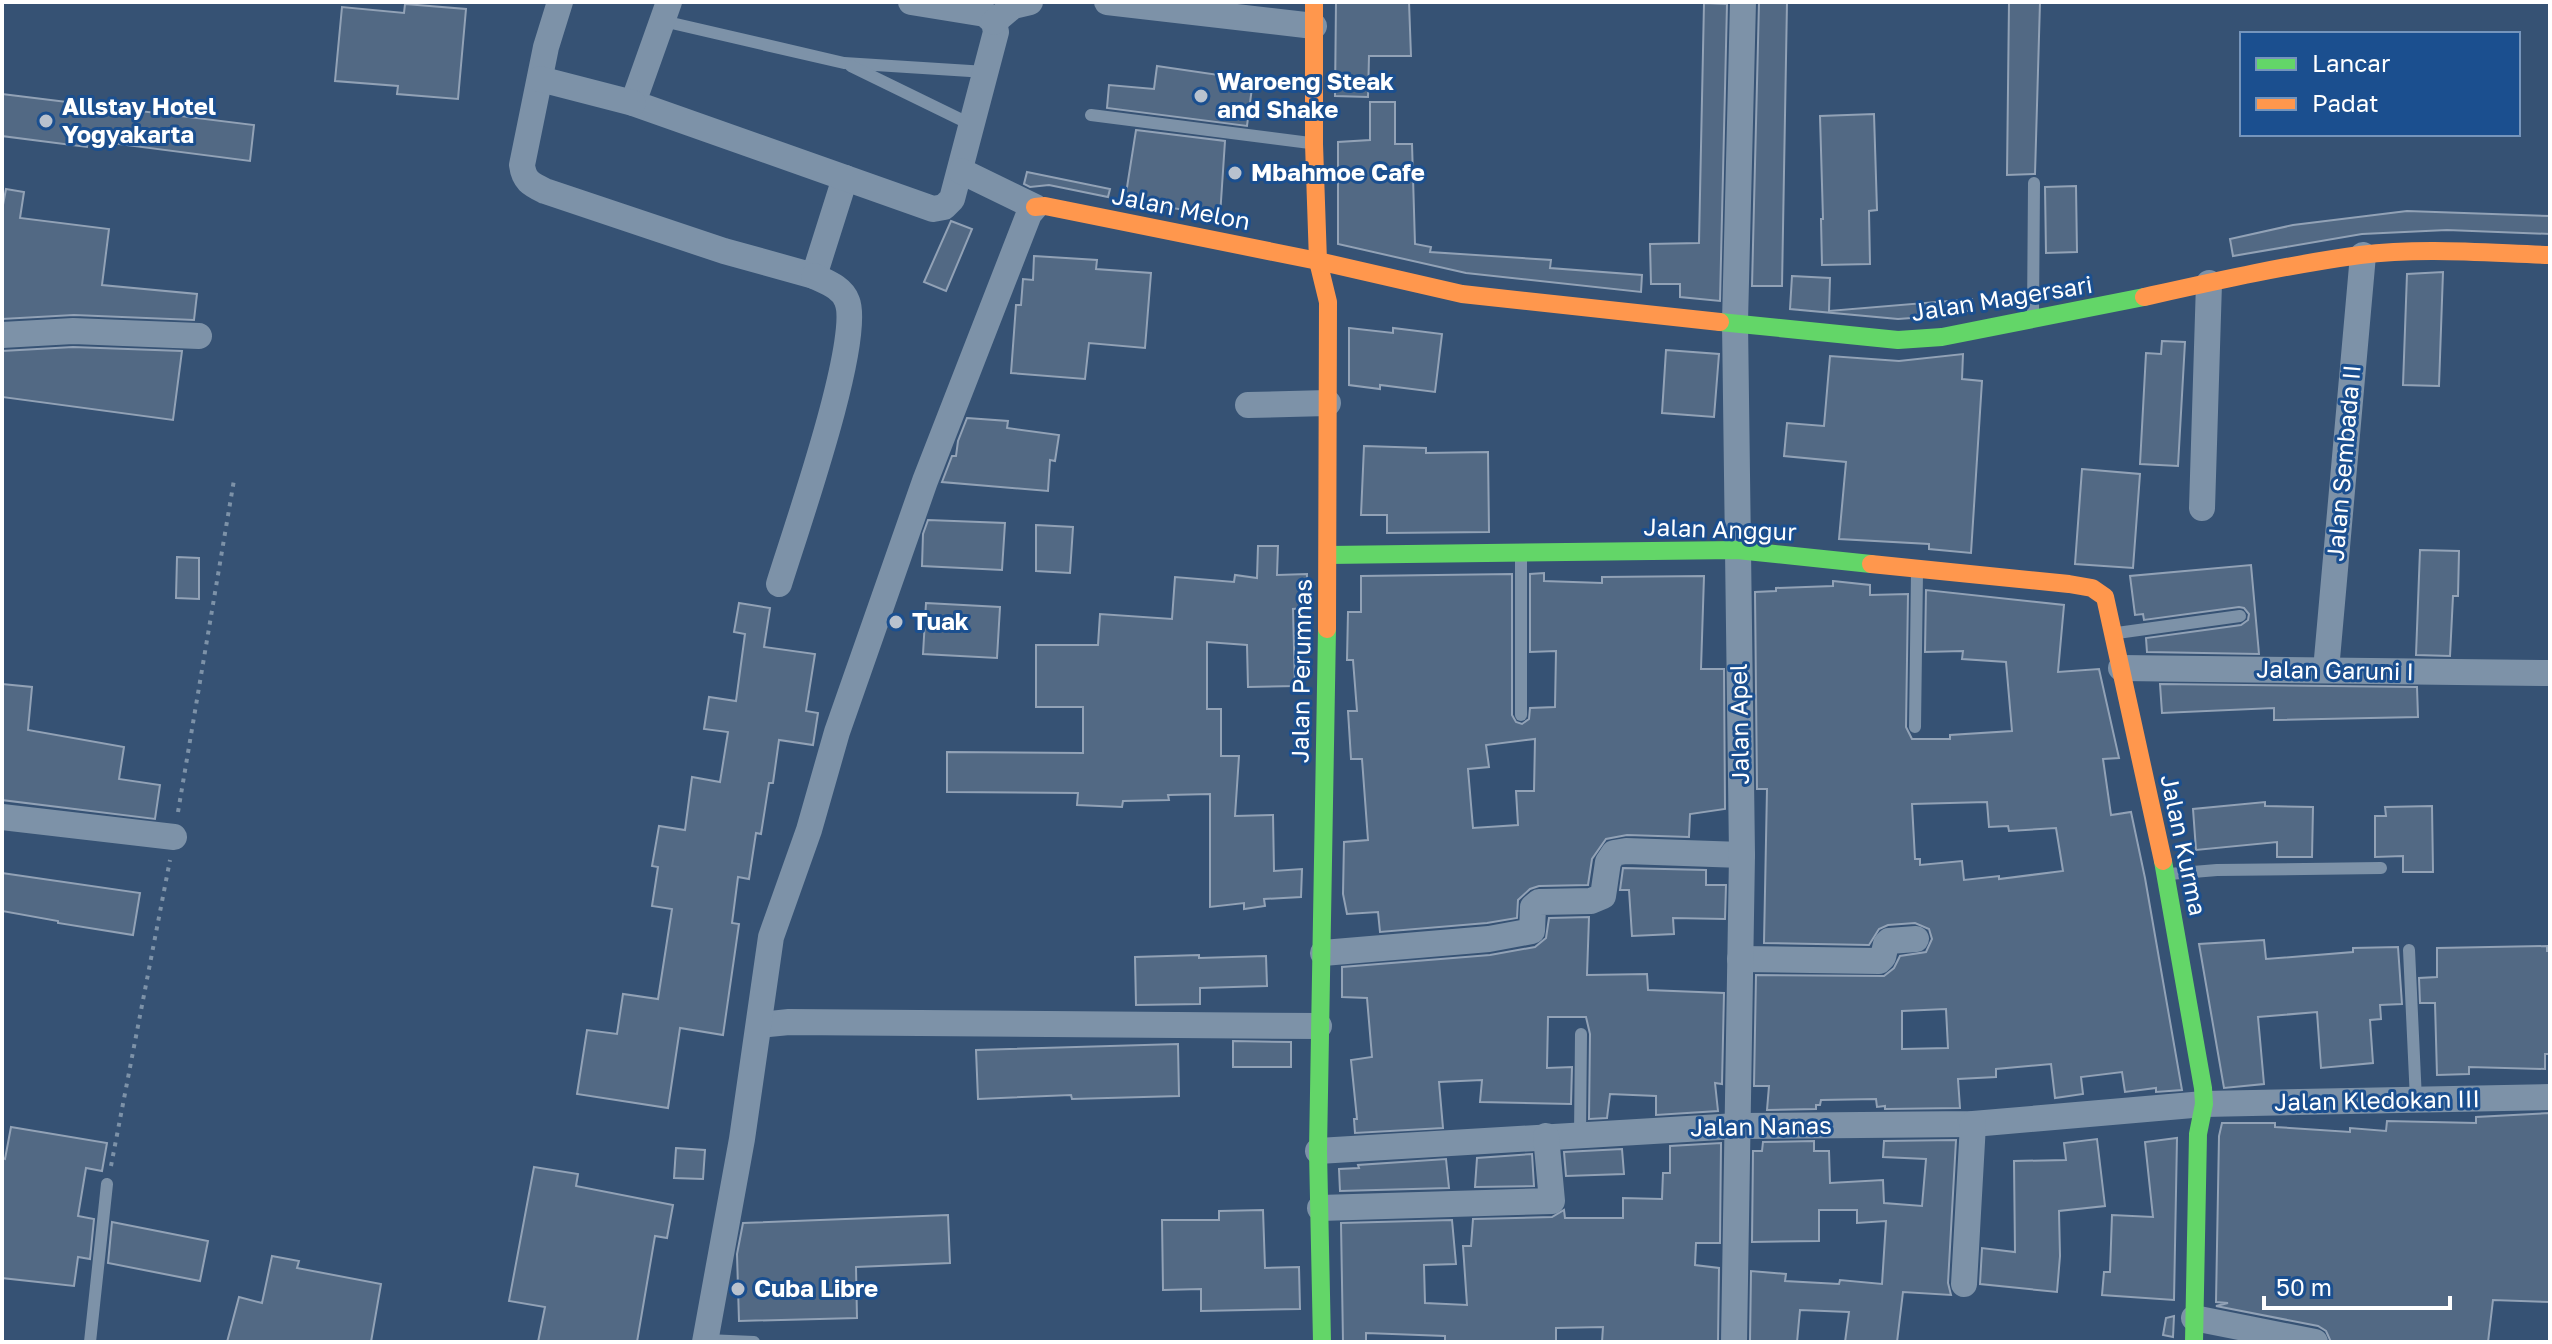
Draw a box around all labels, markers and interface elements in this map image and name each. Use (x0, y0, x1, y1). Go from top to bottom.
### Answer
legend (2240, 32, 2520, 136)
text: Lancar (2312, 48, 2390, 77)
place label: Waroeng Steak and Shake (1217, 66, 1394, 123)
marker: Waroeng Steak and Shake (1192, 87, 1210, 105)
text: Padat (2312, 88, 2379, 117)
place label: Allstay Hotel Yogyakarta (62, 91, 216, 148)
marker: Allstay Hotel Yogyakarta (37, 112, 55, 130)
place label: Mbahmoe Cafe (1251, 157, 1425, 186)
marker: Mbahmoe Cafe (1226, 164, 1244, 182)
street label: Jalan Melon (1110, 180, 1253, 235)
street label: Jalan Magersari (1909, 269, 2095, 326)
street label: Jalan Sembada II (2319, 363, 2366, 562)
street label: Jalan Anggur (1643, 511, 1797, 546)
street label: Jalan Perumnas (1284, 579, 1317, 763)
place label: Tuak (912, 606, 969, 635)
marker: Tuak (887, 613, 905, 631)
street label: Jalan Garuni I (2256, 654, 2414, 685)
street label: Jalan Apel (1723, 663, 1754, 785)
street label: Jalan Kurma (2155, 771, 2214, 918)
street label: Jalan Kledokan III (2274, 1083, 2480, 1116)
street label: Jalan Nanas (1690, 1110, 1832, 1141)
scale bar (2264, 1260, 2450, 1310)
text: 50 m (2276, 1272, 2332, 1301)
place label: Cuba Libre (754, 1273, 878, 1302)
marker: Cuba Libre (729, 1280, 747, 1298)

